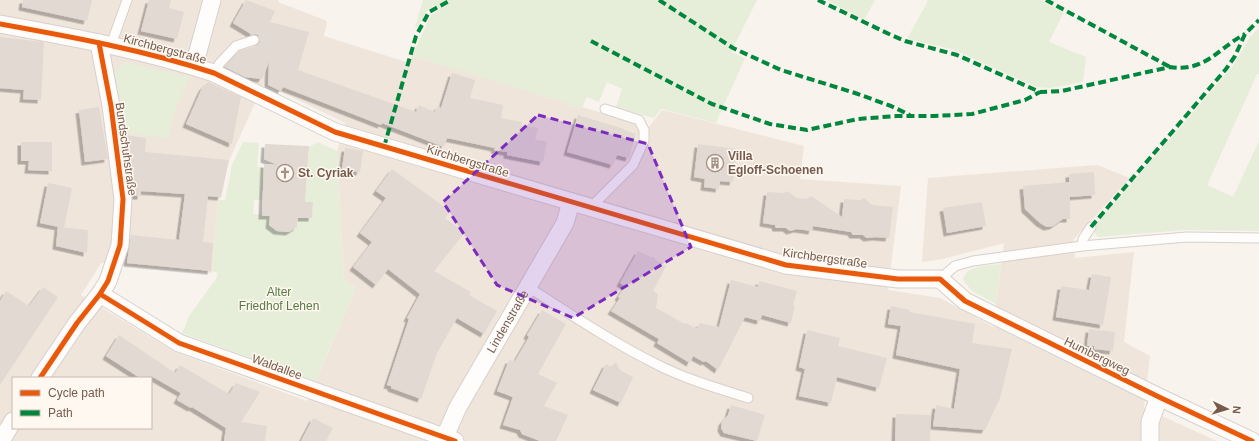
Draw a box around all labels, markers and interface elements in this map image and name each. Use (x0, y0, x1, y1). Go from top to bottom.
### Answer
street label: Kirchbergstraße (122, 31, 208, 67)
street label: Bundschuhstraße (113, 101, 140, 197)
street label: Kirchbergstraße (425, 142, 511, 180)
place label: Villa Egloff-Schoenen (728, 149, 823, 177)
building icon: Villa Egloff-Schoenen (705, 153, 725, 173)
church icon: St. Cyriak (275, 163, 295, 183)
place label: St. Cyriak (298, 166, 354, 180)
street label: Kirchbergstraße (782, 245, 869, 271)
park label: Alter Friedhof Lehen (239, 285, 319, 313)
street label: Lindenstraße (484, 287, 532, 355)
street label: Humbergweg (1062, 334, 1132, 378)
street label: Waldallee (250, 351, 304, 383)
legend (12, 377, 152, 429)
text: Cycle path (48, 386, 105, 400)
north arrow (1207, 389, 1247, 429)
text: N (1231, 405, 1243, 414)
text: Path (48, 406, 73, 420)

